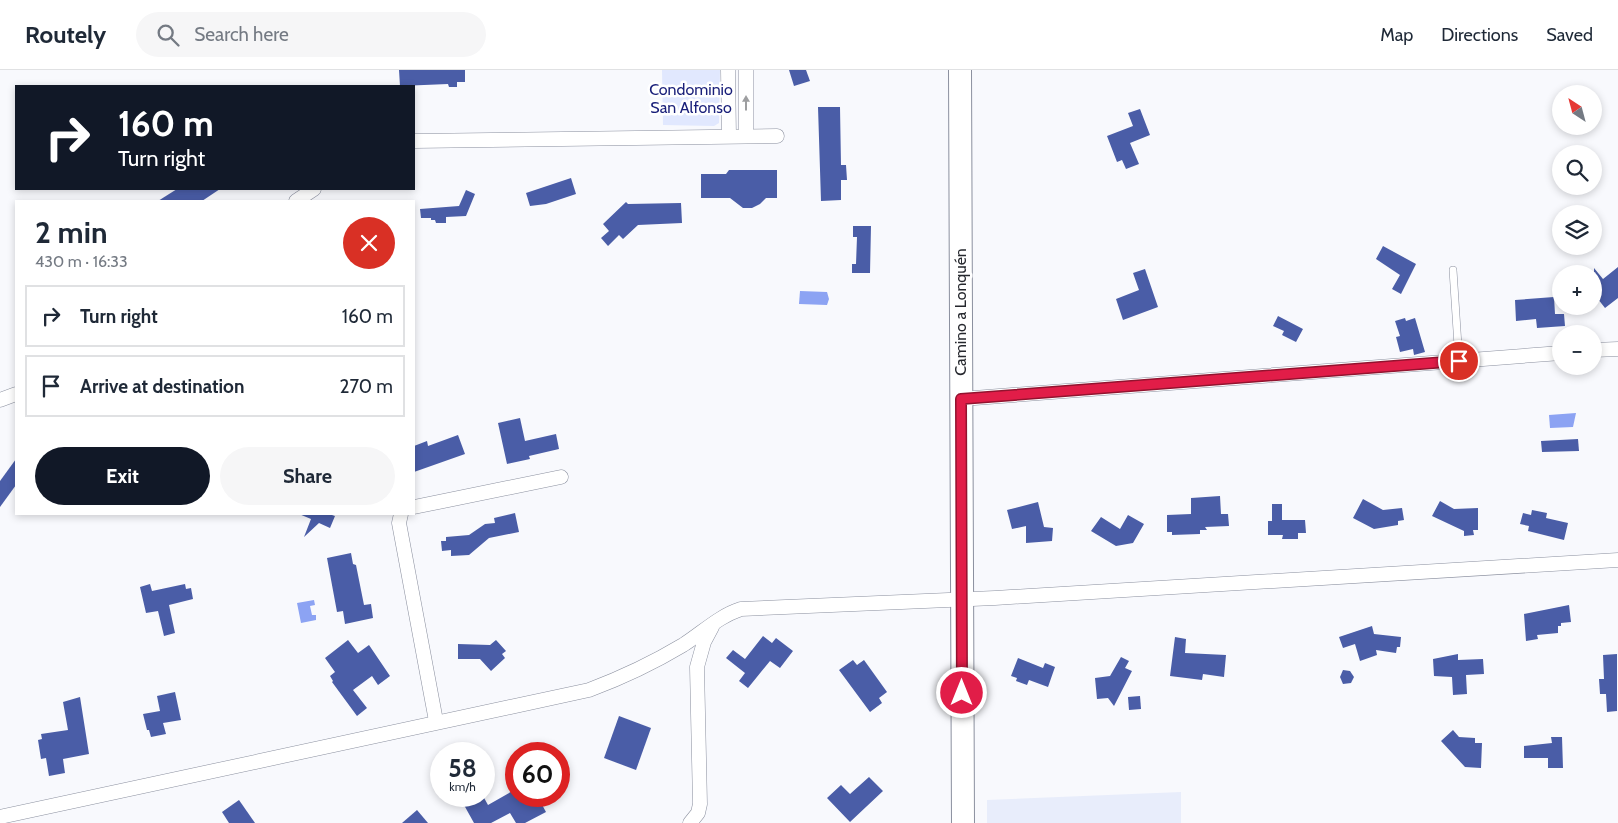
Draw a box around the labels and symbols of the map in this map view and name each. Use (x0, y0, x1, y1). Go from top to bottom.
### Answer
park label: Condominio San Alfonso (649, 80, 733, 117)
north arrow (1552, 85, 1602, 135)
one-way arrow (742, 95, 750, 111)
street label: Camino a Lonquén (951, 248, 970, 376)
pin (1438, 340, 1480, 382)
position arrow (935, 666, 987, 718)
speed limit sign: 60 (505, 742, 570, 807)

